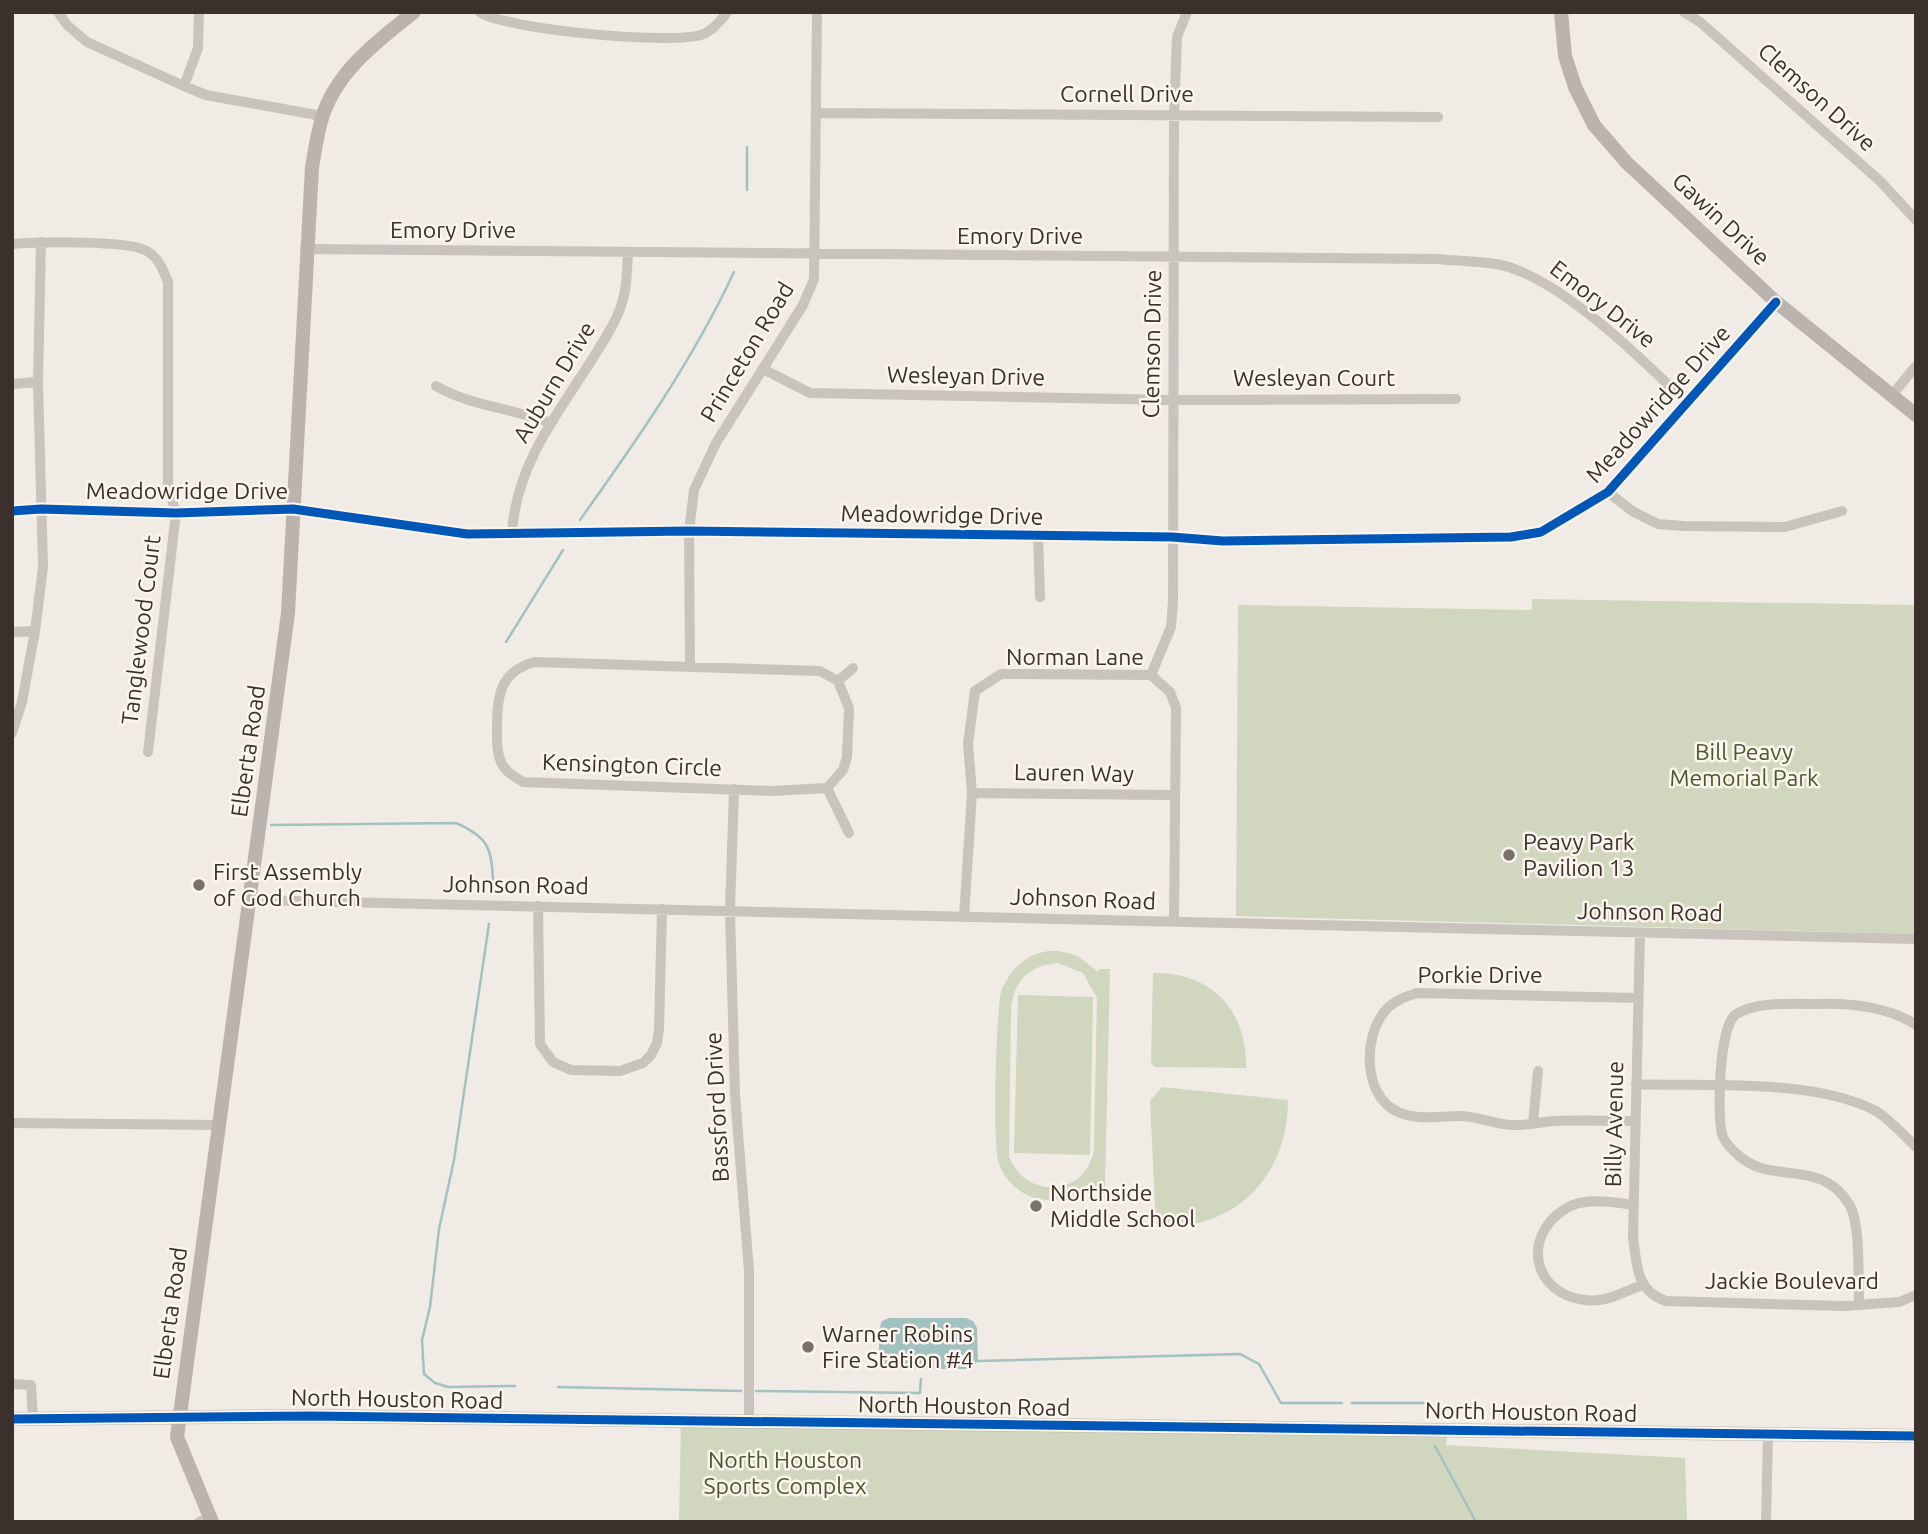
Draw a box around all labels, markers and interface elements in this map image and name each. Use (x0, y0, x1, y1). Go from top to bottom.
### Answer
street label: Clemson Drive (1754, 38, 1881, 156)
street label: Cornell Drive (1060, 81, 1194, 106)
street label: Gawin Drive (1668, 167, 1775, 270)
street label: Emory Drive (390, 217, 516, 242)
street label: Emory Drive (957, 223, 1083, 248)
street label: Emory Drive (1546, 255, 1661, 352)
street label: Clemson Drive (1138, 269, 1165, 419)
street label: Princeton Road (695, 277, 798, 426)
street label: Auburn Drive (508, 317, 599, 447)
street label: Meadowridge Drive (1581, 320, 1735, 487)
street label: Wesleyan Drive (887, 362, 1045, 389)
street label: Wesleyan Court (1233, 365, 1395, 390)
street label: Meadowridge Drive (86, 478, 288, 503)
street label: Meadowridge Drive (841, 500, 1043, 529)
street label: Tanglewood Court (116, 534, 165, 726)
street label: Norman Lane (1006, 644, 1144, 669)
street label: Elberta Road (226, 683, 269, 818)
park label: Bill Peavy Memorial Park (1669, 739, 1819, 790)
street label: Kensington Circle (542, 749, 722, 780)
street label: Lauren Way (1014, 759, 1134, 786)
place label: Peavy Park Pavilion 13 (1523, 829, 1635, 880)
marker: Peavy Park Pavilion 13 (1501, 847, 1517, 863)
place label: First Assembly of God Church (213, 859, 362, 910)
street label: Johnson Road (443, 871, 589, 898)
marker: First Assembly of God Church (191, 877, 207, 893)
street label: Johnson Road (1010, 883, 1156, 914)
street label: Johnson Road (1577, 898, 1723, 925)
street label: Porkie Drive (1417, 962, 1543, 987)
street label: Bassford Drive (700, 1031, 733, 1183)
street label: Billy Avenue (1600, 1061, 1627, 1187)
place label: Northside Middle School (1050, 1180, 1195, 1231)
marker: Northside Middle School (1028, 1198, 1044, 1214)
street label: Elberta Road (148, 1245, 191, 1380)
street label: Jackie Boulevard (1705, 1268, 1879, 1293)
place label: Warner Robins Fire Station #4 (822, 1321, 974, 1372)
marker: Warner Robins Fire Station #4 (800, 1339, 816, 1355)
street label: North Houston Road (291, 1384, 503, 1413)
street label: North Houston Road (858, 1391, 1070, 1420)
street label: North Houston Road (1425, 1397, 1637, 1426)
park label: North Houston Sports Complex (703, 1447, 867, 1498)

